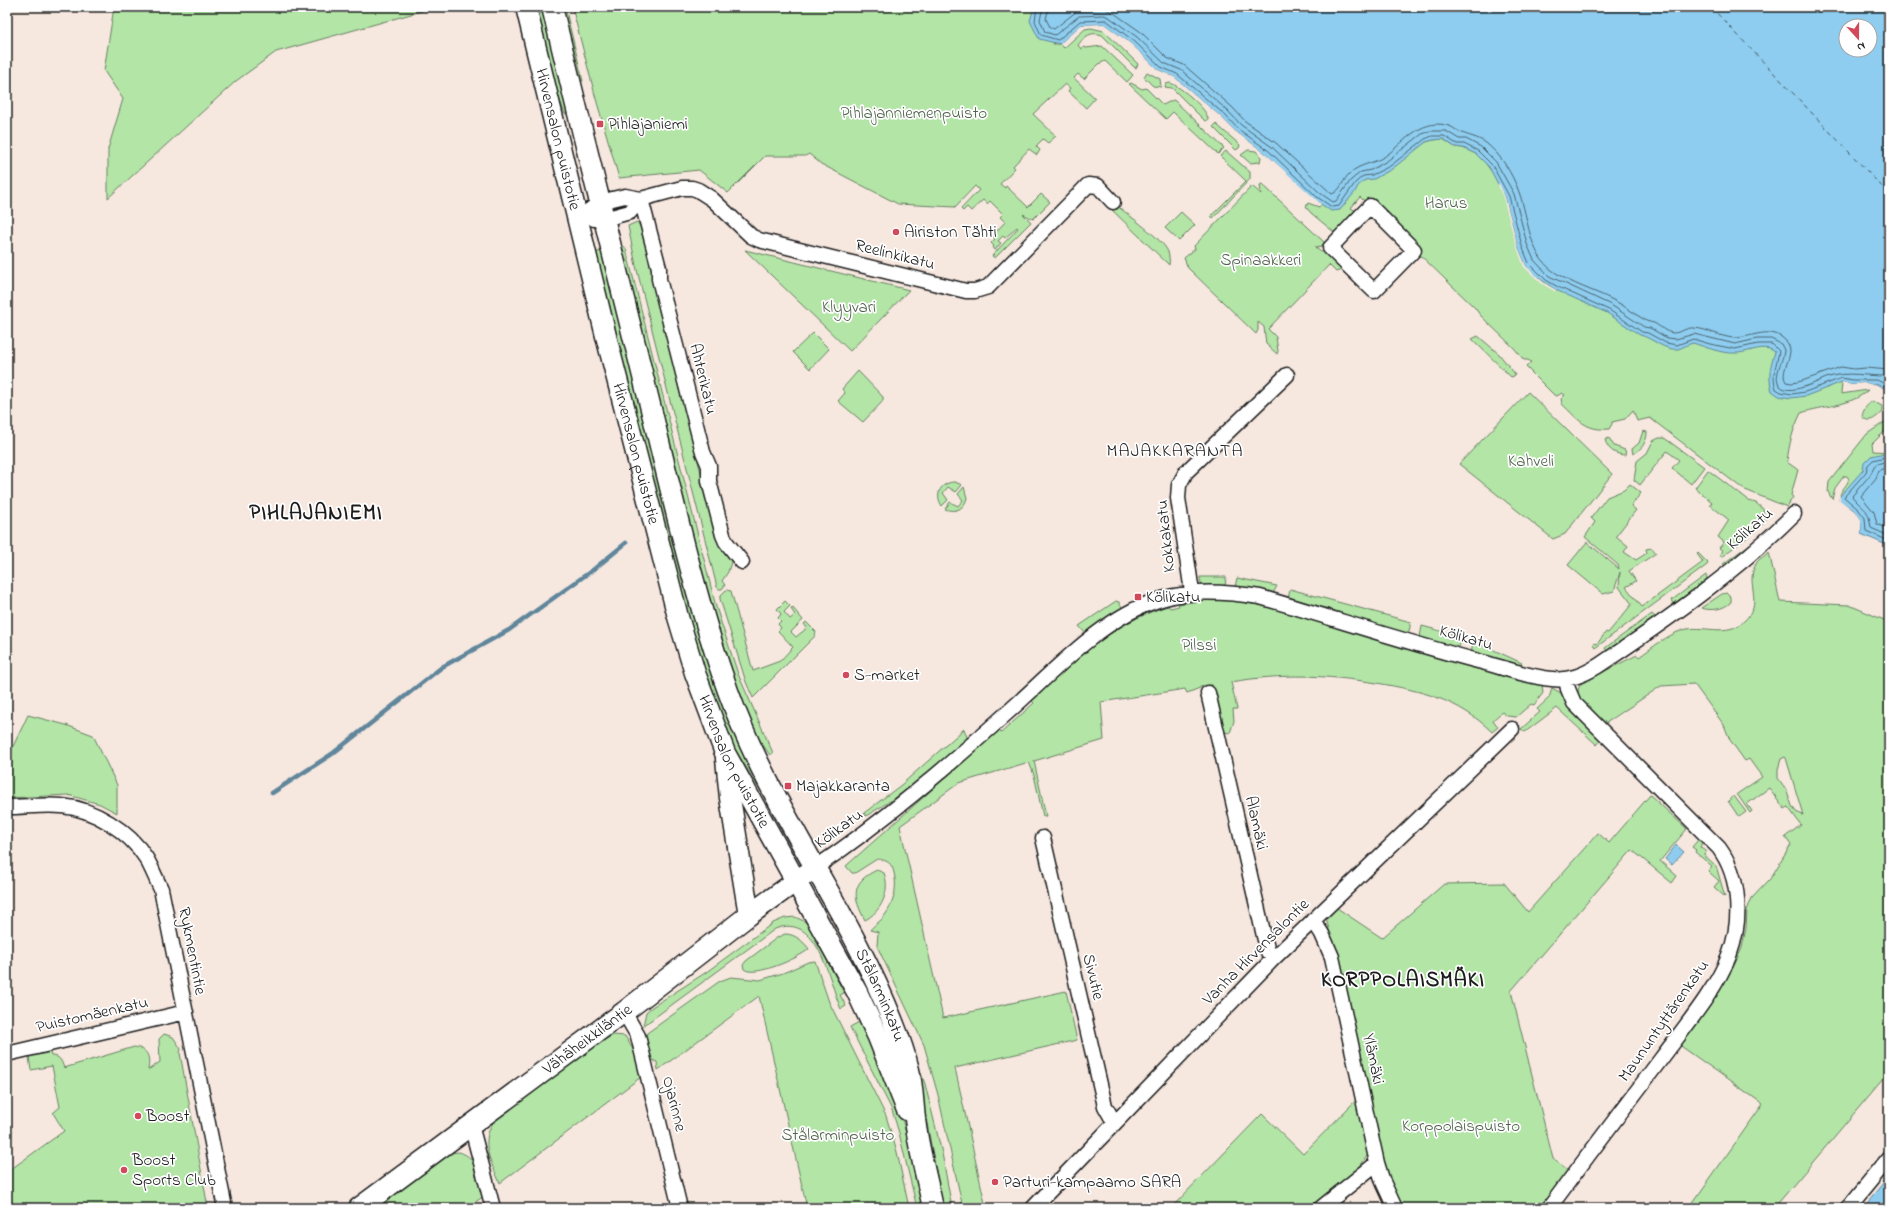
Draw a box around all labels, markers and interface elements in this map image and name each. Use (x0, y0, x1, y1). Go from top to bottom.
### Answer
north arrow (1838, 18, 1878, 58)
text: N (1855, 38, 1868, 55)
street label: Hirvensalon puistotie (529, 66, 588, 213)
park label: Pihlajanniemenpuisto (841, 101, 987, 126)
place label: Pihlajaniemi (608, 112, 688, 137)
marker: Pihlajaniemi (595, 119, 605, 129)
park label: Harus (1425, 191, 1467, 216)
place label: Airiston Tähti (904, 220, 997, 245)
marker: Airiston Tähti (891, 227, 901, 237)
street label: Reelinkikatu (852, 233, 938, 277)
park label: Spinaakkeri (1221, 248, 1301, 273)
park label: Klyyvari (822, 295, 876, 321)
street label: Ahterikatu (682, 341, 724, 417)
street label: Hirvensalon puistotie (606, 380, 666, 527)
district label: MAJAKKARANTA (1106, 439, 1244, 465)
park label: Kahveli (1508, 449, 1554, 474)
district label: PIHLAJANIEMI (249, 499, 383, 529)
street label: Kokkakatu (1150, 499, 1182, 573)
street label: Kölikatu (1721, 502, 1779, 556)
place label: Kölikatu (1146, 585, 1201, 610)
marker: Kölikatu (1133, 592, 1143, 602)
street label: Kölikatu (1436, 618, 1496, 658)
park label: Pilssi (1181, 633, 1217, 658)
place label: S-market (854, 663, 920, 688)
marker: S-market (841, 670, 851, 680)
street label: Hirvensalon puistotie (692, 691, 777, 833)
place label: Majakkaranta (796, 774, 890, 799)
marker: Majakkaranta (783, 781, 793, 791)
street label: Alamäki (1238, 793, 1274, 853)
street label: Kölikatu (810, 803, 868, 855)
street label: Vanha Hirvensalontie (1196, 892, 1316, 1012)
street label: Rykmentintie (170, 905, 213, 998)
street label: Stålarminkatu (849, 944, 912, 1045)
street label: Sivutie (1076, 951, 1111, 1003)
street label: Maununtyttärenkatu (1612, 955, 1716, 1088)
district label: KORPPOLAISMÄKI (1321, 966, 1485, 996)
street label: Puistomäenkatu (33, 990, 151, 1040)
street label: Vähäheikkiläntie (536, 997, 638, 1081)
street label: Ylämäki (1355, 1031, 1391, 1087)
street label: Ojarinne (655, 1074, 693, 1135)
place label: Boost (145, 1104, 190, 1129)
marker: Boost (133, 1111, 143, 1121)
park label: Korppolaispuisto (1402, 1114, 1520, 1139)
park label: Stålarminpuisto (782, 1123, 895, 1148)
place label: Boost Sports Club (131, 1148, 216, 1193)
marker: Boost Sports Club (119, 1165, 129, 1175)
place label: Parturi-kampaamo SARA (1003, 1170, 1181, 1195)
marker: Parturi-kampaamo SARA (990, 1177, 1000, 1187)

